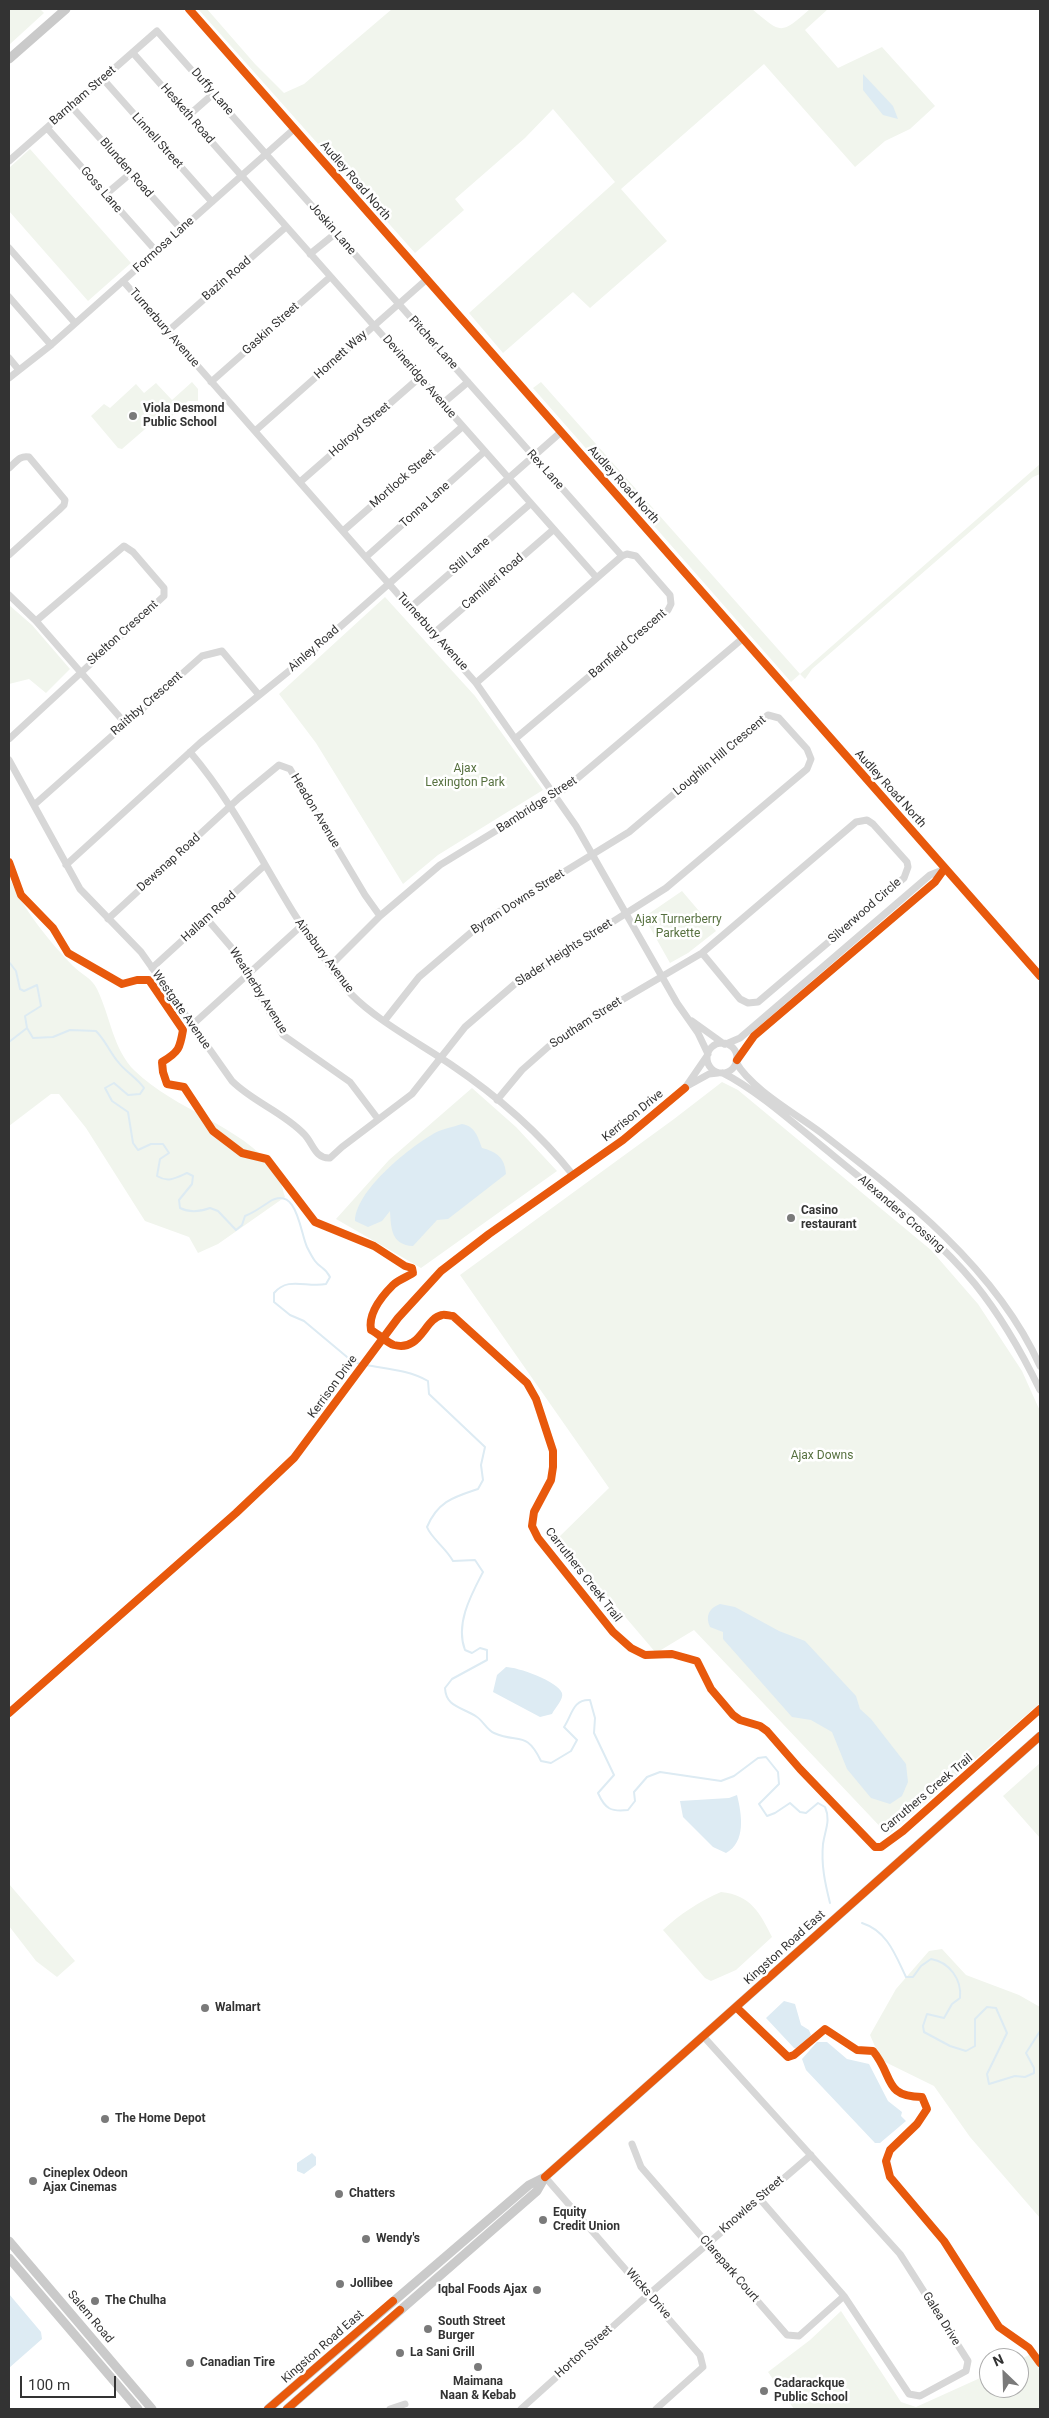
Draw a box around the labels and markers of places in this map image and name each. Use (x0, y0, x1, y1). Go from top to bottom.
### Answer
place label: Viola Desmond Public School (143, 402, 224, 430)
marker: Viola Desmond Public School (127, 410, 139, 422)
place label: Casino restaurant (801, 1204, 857, 1232)
marker: Casino restaurant (785, 1212, 797, 1224)
place label: Walmart (215, 2001, 260, 2015)
marker: Walmart (199, 2002, 211, 2014)
place label: The Home Depot (115, 2112, 206, 2126)
marker: The Home Depot (99, 2113, 111, 2125)
place label: Cineplex Odeon Ajax Cinemas (43, 2167, 128, 2195)
marker: Cineplex Odeon Ajax Cinemas (27, 2175, 39, 2187)
place label: Chatters (349, 2187, 395, 2201)
marker: Chatters (333, 2188, 345, 2200)
place label: Equity Credit Union (553, 2206, 620, 2234)
marker: Equity Credit Union (537, 2214, 549, 2226)
place label: Wendy's (376, 2232, 420, 2246)
marker: Wendy's (360, 2233, 372, 2245)
place label: Jollibee (350, 2277, 393, 2291)
marker: Jollibee (334, 2278, 346, 2290)
place label: Iqbal Foods Ajax (438, 2283, 527, 2297)
marker: Iqbal Foods Ajax (531, 2284, 543, 2296)
place label: The Chulha (105, 2294, 166, 2308)
marker: The Chulha (89, 2295, 101, 2307)
place label: South Street Burger (438, 2315, 505, 2343)
marker: South Street Burger (422, 2323, 434, 2335)
place label: La Sani Grill (410, 2346, 475, 2360)
marker: La Sani Grill (394, 2347, 406, 2359)
place label: Canadian Tire (200, 2356, 275, 2370)
marker: Canadian Tire (184, 2357, 196, 2369)
marker: Maimana Naan & Kebab (472, 2361, 484, 2373)
place label: Maimana Naan & Kebab (440, 2375, 516, 2403)
place label: Cadarackque Public School (774, 2377, 848, 2405)
marker: Cadarackque Public School (758, 2385, 770, 2397)

